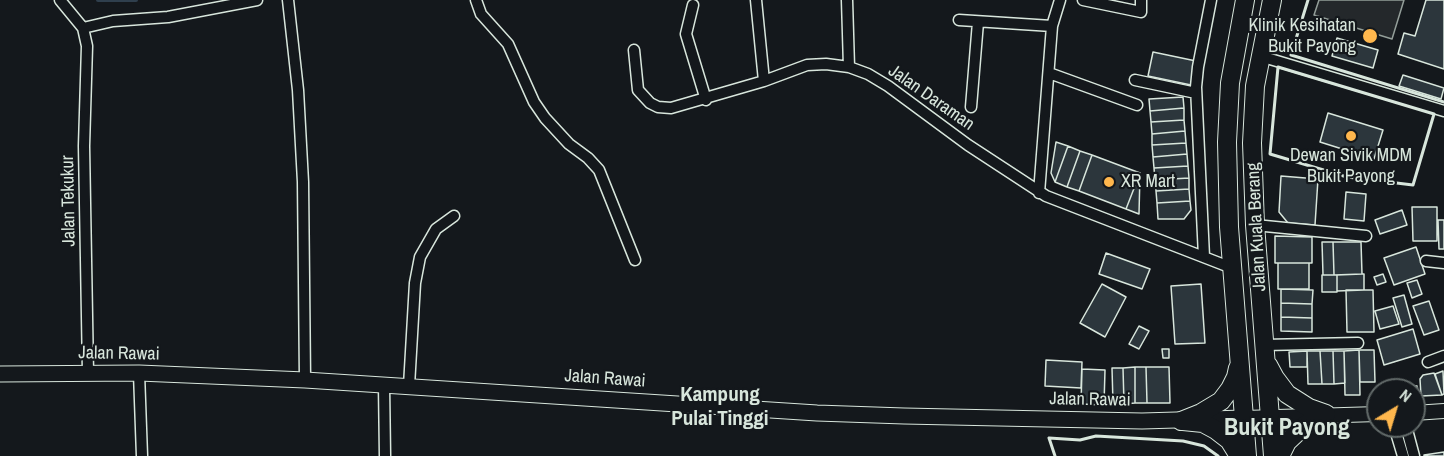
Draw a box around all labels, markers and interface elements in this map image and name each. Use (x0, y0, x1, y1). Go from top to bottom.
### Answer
place label: Klinik Kesihatan Bukit Payong (1249, 15, 1356, 57)
marker: Klinik Kesihatan Bukit Payong (1361, 27, 1379, 45)
street label: Jalan Daraman (884, 60, 978, 136)
marker: Dewan Sivik MDM Bukit Payong (1344, 129, 1358, 143)
place label: Dewan Sivik MDM Bukit Payong (1290, 145, 1412, 188)
street label: Jalan Tekukur (57, 155, 81, 247)
street label: Jalan Kuala Berang (1243, 162, 1271, 292)
place label: XR Mart (1121, 171, 1175, 193)
marker: XR Mart (1102, 175, 1116, 189)
street label: Jalan Rawai (78, 342, 160, 366)
street label: Jalan Rawai (564, 365, 646, 393)
north arrow (1366, 378, 1426, 438)
district label: Kampung Pulai Tinggi (671, 382, 769, 432)
text: N (1395, 384, 1416, 407)
street label: Jalan Rawai (1049, 388, 1131, 412)
district label: Bukit Payong (1224, 415, 1350, 443)

